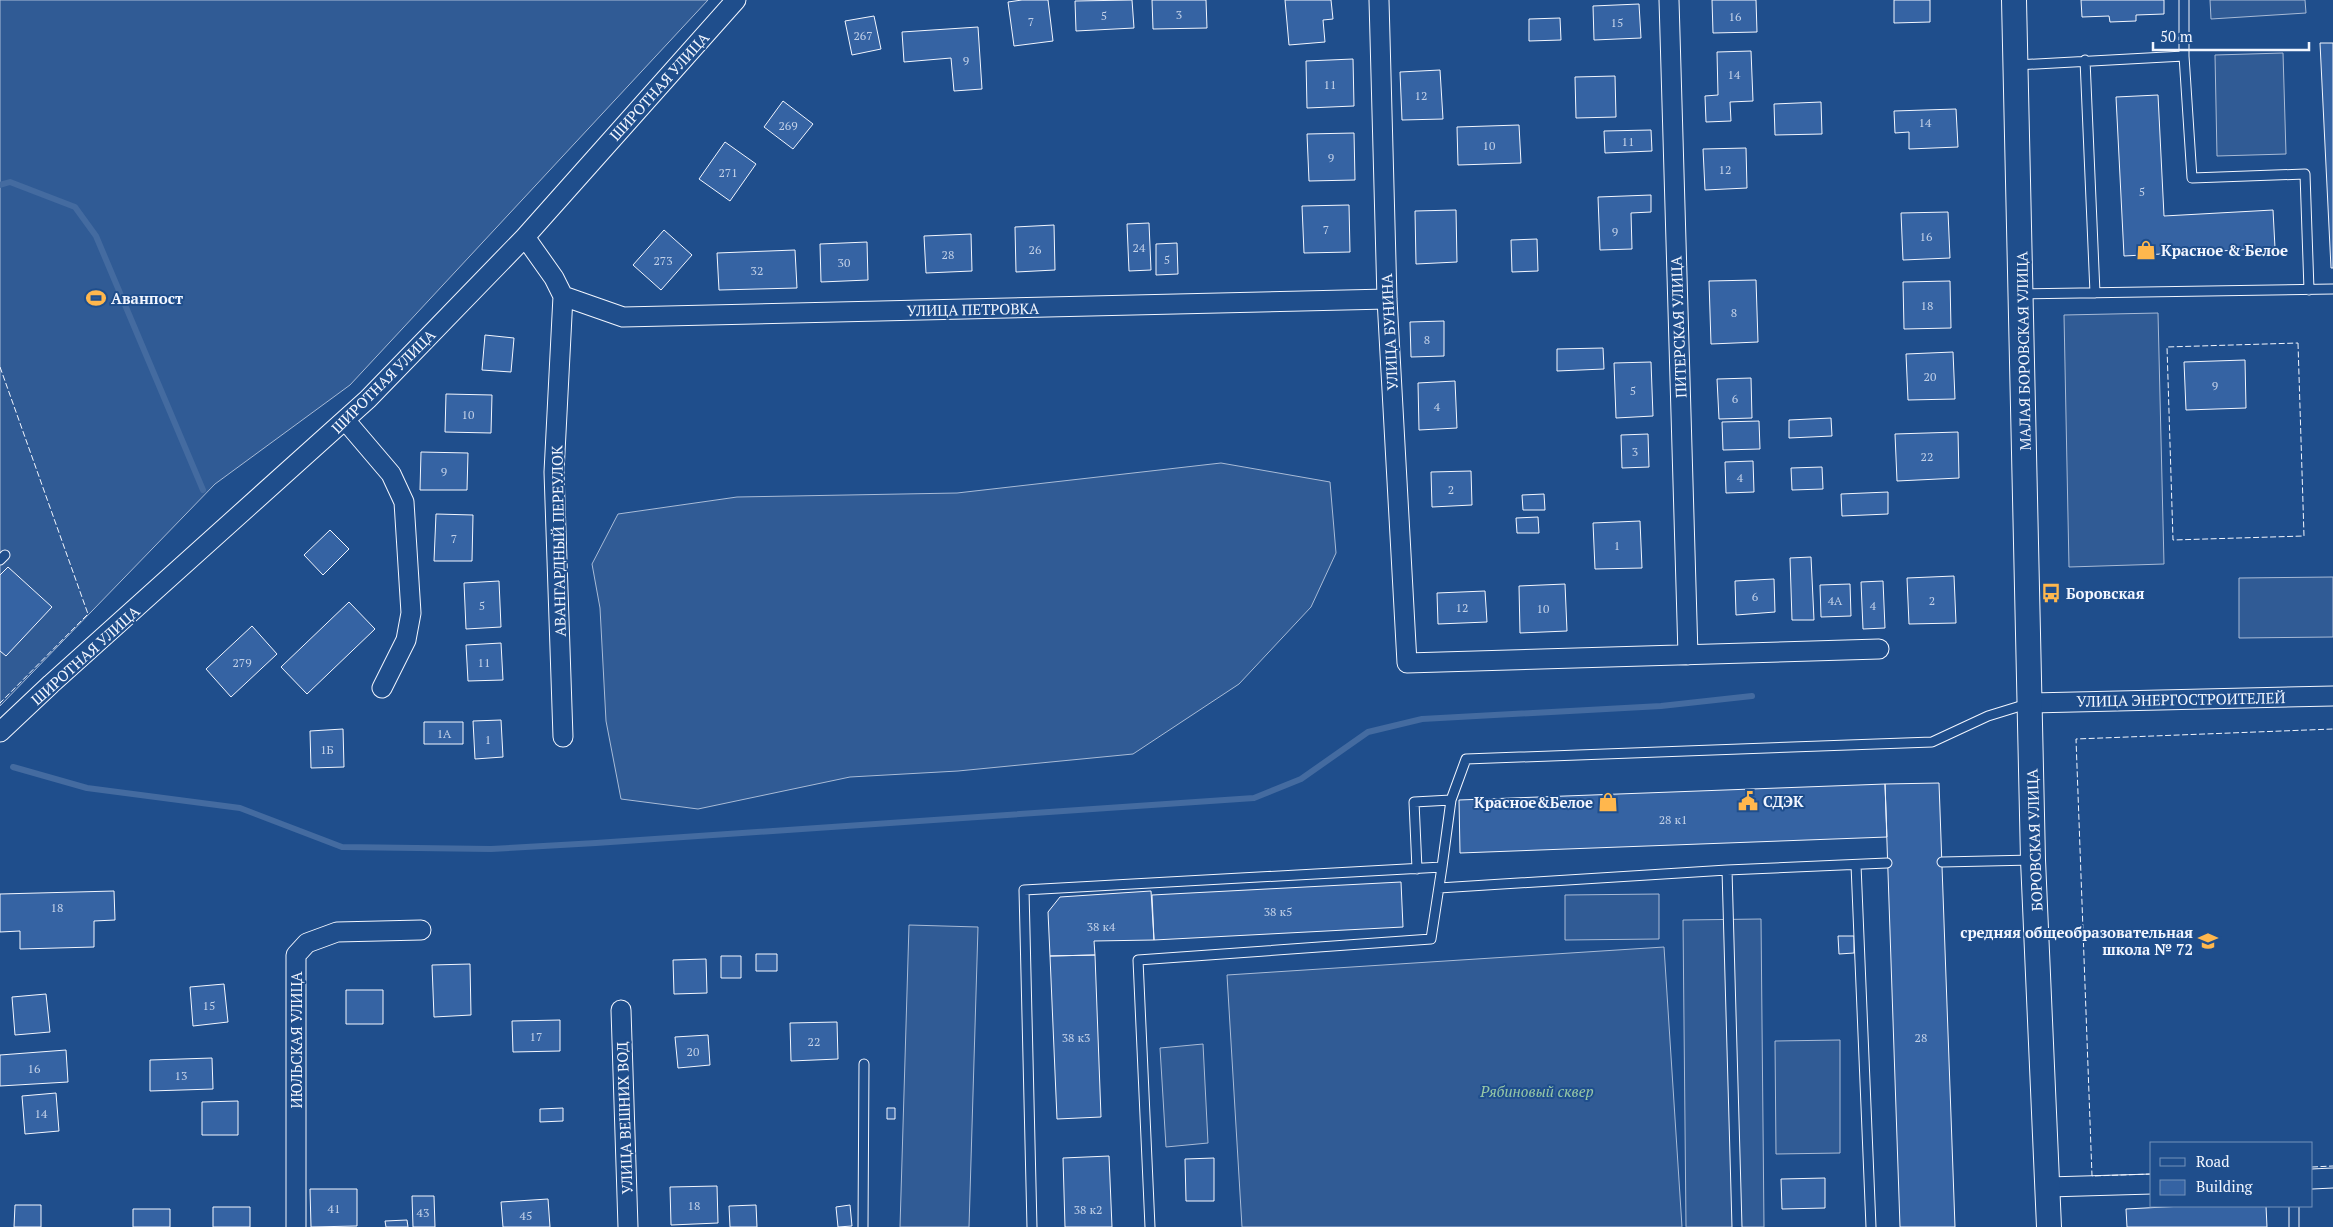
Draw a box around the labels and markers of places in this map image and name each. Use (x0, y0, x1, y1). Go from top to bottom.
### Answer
shop icon: Красное & Белое (2135, 239, 2157, 261)
place label: Красное & Белое (2161, 240, 2288, 260)
sports icon: Аванпост (85, 287, 107, 309)
place label: Аванпост (111, 288, 183, 308)
bus stop icon: Боровская (2040, 582, 2062, 604)
place label: Боровская (2066, 583, 2145, 603)
public building icon: СДЭК (1737, 790, 1759, 812)
shop icon: Красное&Белое (1597, 791, 1619, 813)
place label: СДЭК (1763, 791, 1804, 811)
place label: Красное&Белое (1474, 792, 1593, 812)
place label: средняя общеобразовательная школа № 72 (1960, 922, 2193, 959)
school or university icon: средняя общеобразовательная школа № 72 (2197, 930, 2219, 952)

